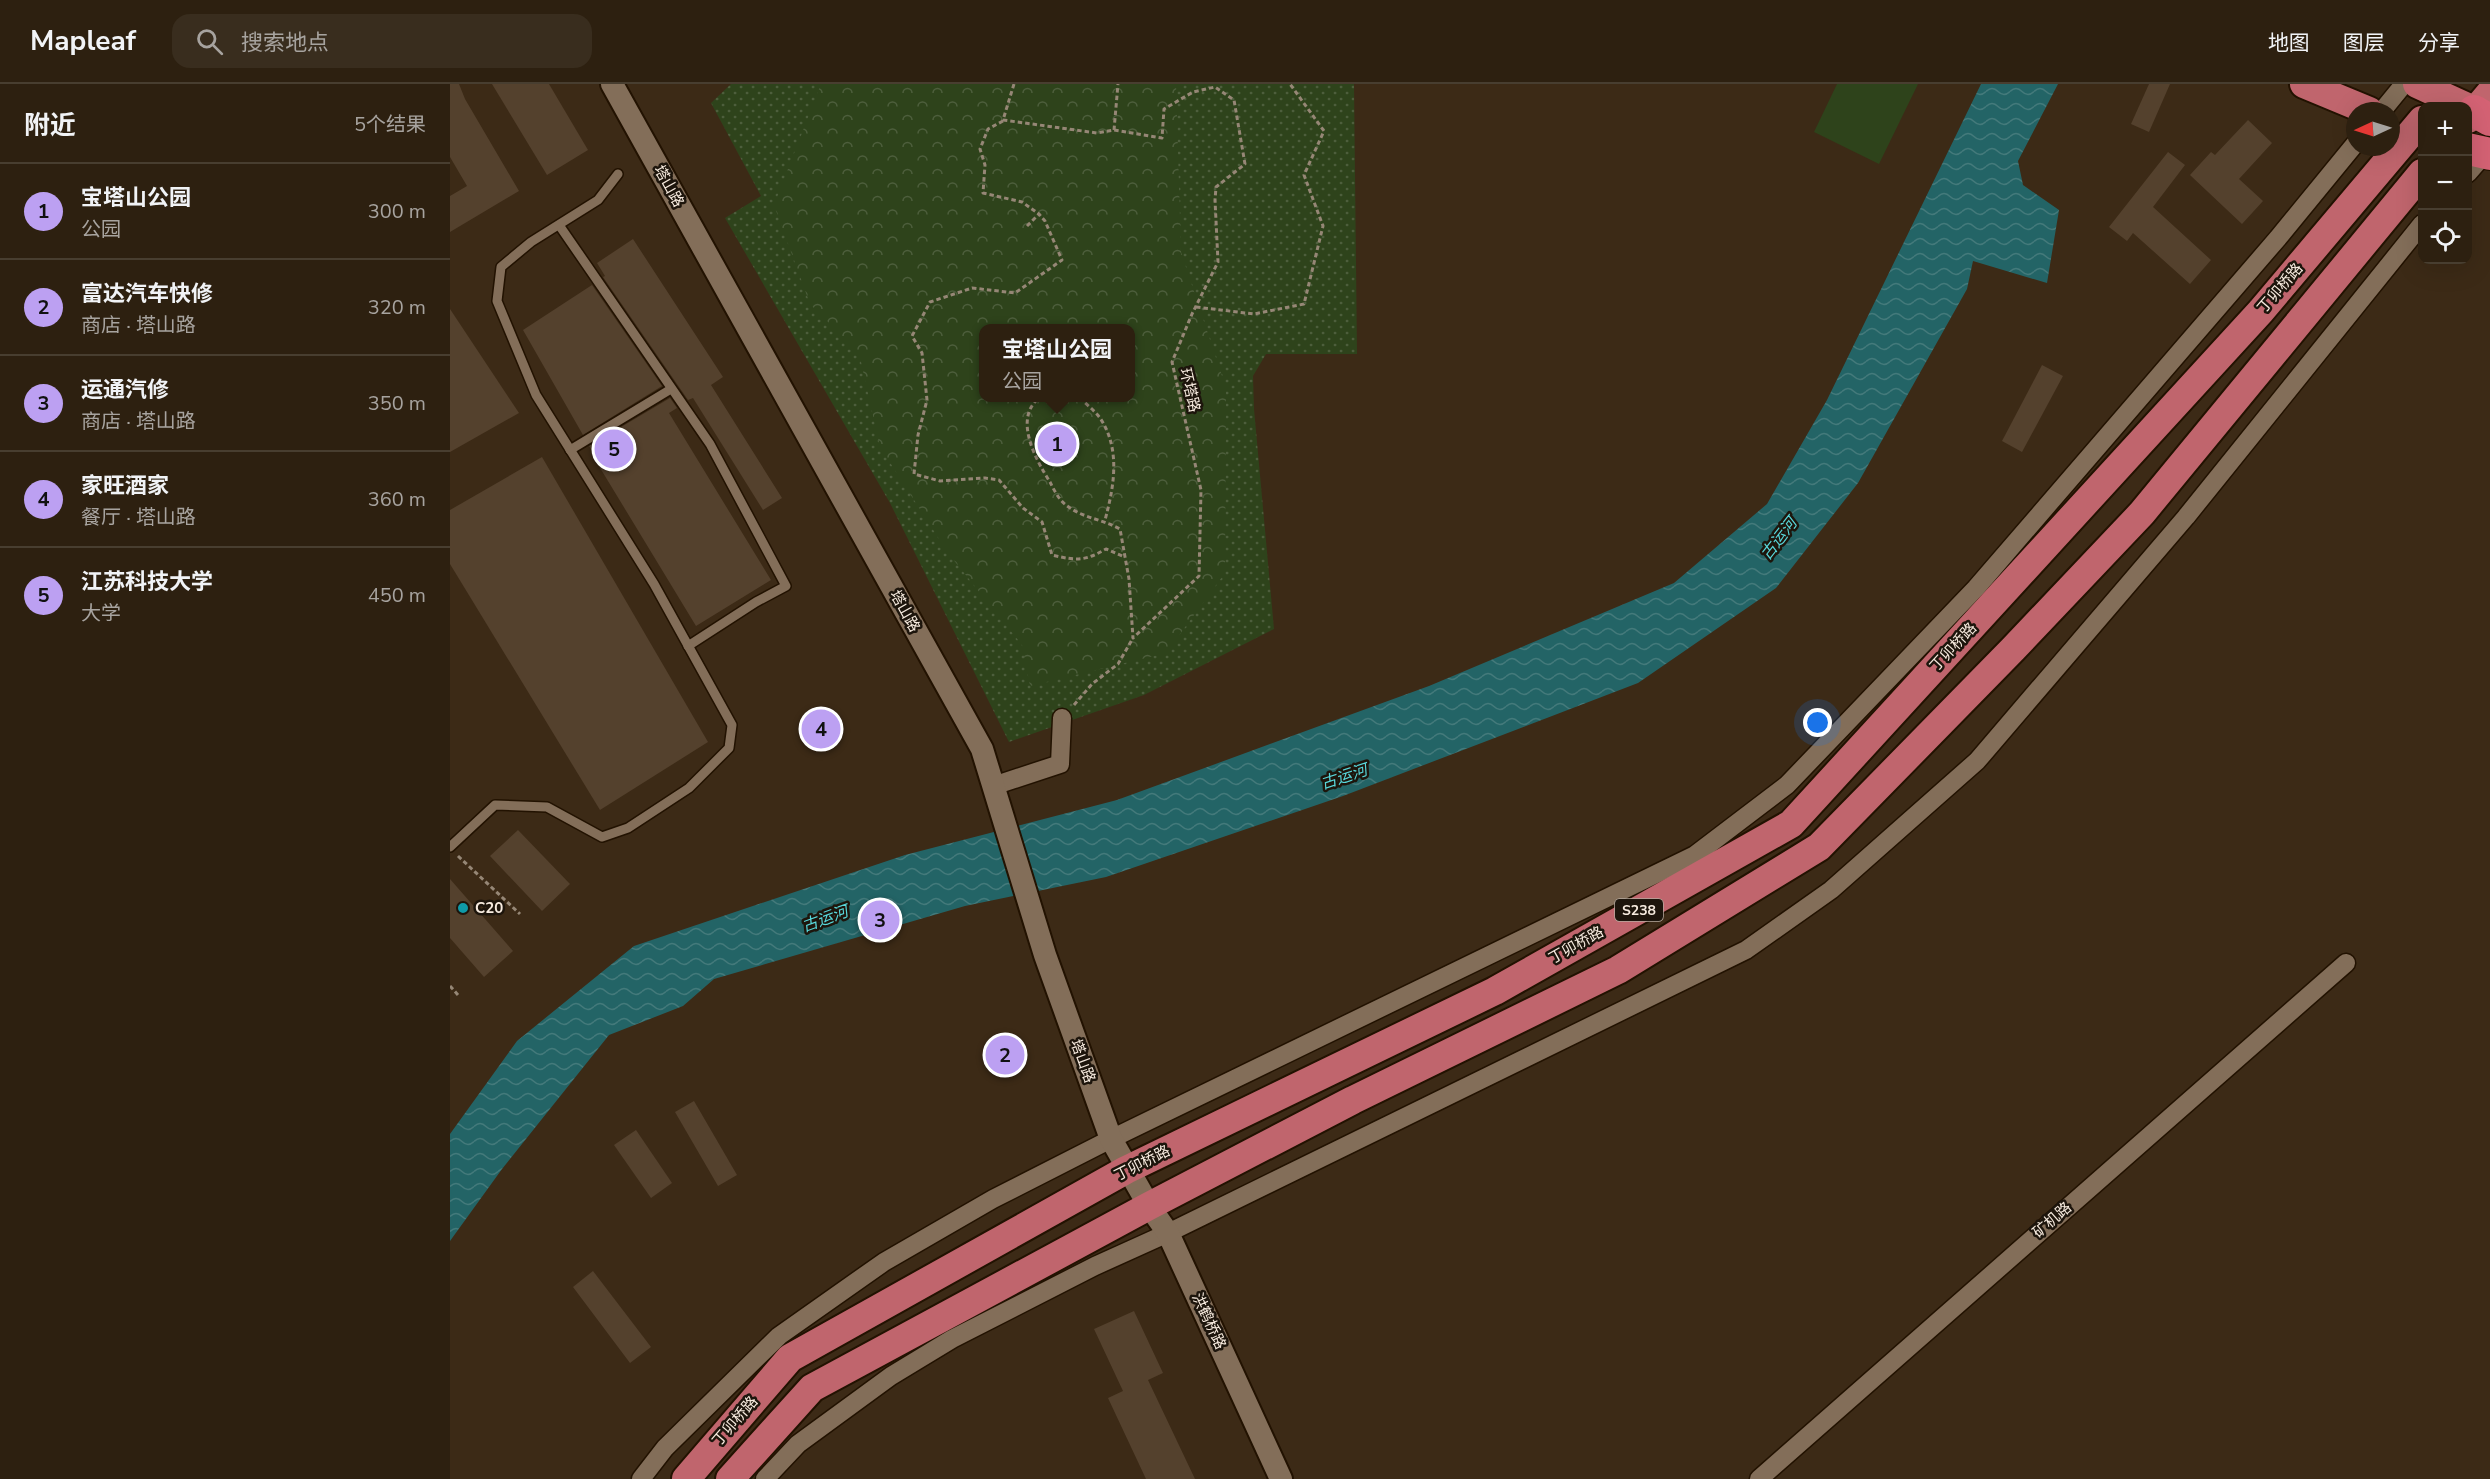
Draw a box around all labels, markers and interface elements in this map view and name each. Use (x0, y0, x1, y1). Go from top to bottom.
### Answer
search box (172, 14, 592, 68)
text: Mapleaf (30, 22, 136, 60)
icon: search (193, 25, 226, 58)
text: 搜索地点 (241, 28, 329, 58)
text: 地图 (2268, 29, 2310, 57)
text: 图层 (2343, 29, 2385, 57)
text: 分享 (2418, 29, 2460, 57)
north arrow (2346, 102, 2400, 156)
map controls (2418, 102, 2472, 264)
button: + (2418, 102, 2472, 156)
text: 附近 (24, 108, 76, 143)
text: 5个结果 (354, 111, 426, 138)
button: − (2418, 156, 2472, 210)
street label: 塔山路 (649, 161, 689, 211)
text: 宝塔山公园 (81, 183, 191, 213)
text: 1 (38, 198, 50, 225)
text: 300 m (368, 198, 426, 225)
button: locate (2418, 210, 2472, 264)
text: 公园 (81, 216, 121, 243)
street label: 丁卯桥路 (2253, 259, 2307, 317)
text: 富达汽车快修 (81, 279, 213, 309)
text: 2 (38, 294, 50, 321)
text: 320 m (368, 294, 426, 321)
text: 商店 · 塔山路 (81, 312, 196, 339)
popup (979, 324, 1135, 402)
text: 宝塔山公园 (1002, 335, 1112, 365)
street label: 环塔路 (1175, 366, 1205, 414)
text: 公园 (1002, 368, 1042, 395)
text: 运通汽修 (81, 375, 169, 405)
text: 3 (38, 390, 50, 417)
text: 350 m (368, 390, 426, 417)
text: 商店 · 塔山路 (81, 408, 196, 435)
pin: 1 (1038, 422, 1076, 466)
pin: 5 (594, 426, 634, 472)
text: 家旺酒家 (81, 471, 169, 501)
text: 4 (38, 486, 50, 513)
text: 360 m (368, 486, 426, 513)
text: 餐厅 · 塔山路 (81, 504, 196, 531)
water label: 古运河 (1756, 511, 1804, 565)
text: 江苏科技大学 (81, 567, 213, 597)
text: 5 (38, 582, 50, 609)
text: 450 m (368, 582, 426, 609)
street label: 塔山路 (885, 586, 925, 636)
text: 大学 (81, 600, 121, 627)
street label: 丁卯桥路 (1925, 618, 1981, 676)
pin: 4 (802, 706, 841, 752)
your location (1803, 708, 1832, 737)
water label: 古运河 (1318, 758, 1373, 795)
place label: C20 (475, 898, 503, 918)
pin: 3 (860, 898, 900, 942)
water label: 古运河 (799, 899, 854, 938)
road number: S238 (1615, 899, 1663, 921)
marker: C20 (456, 901, 470, 915)
street label: 丁卯桥路 (1545, 922, 1607, 968)
pin: 2 (986, 1032, 1024, 1078)
street label: 塔山路 (1066, 1036, 1100, 1086)
street label: 丁卯桥路 (1111, 1140, 1173, 1186)
street label: 矿机路 (2028, 1198, 2076, 1242)
street label: 洪鹤桥路 (1187, 1290, 1231, 1352)
street label: 丁卯桥路 (708, 1392, 762, 1450)

